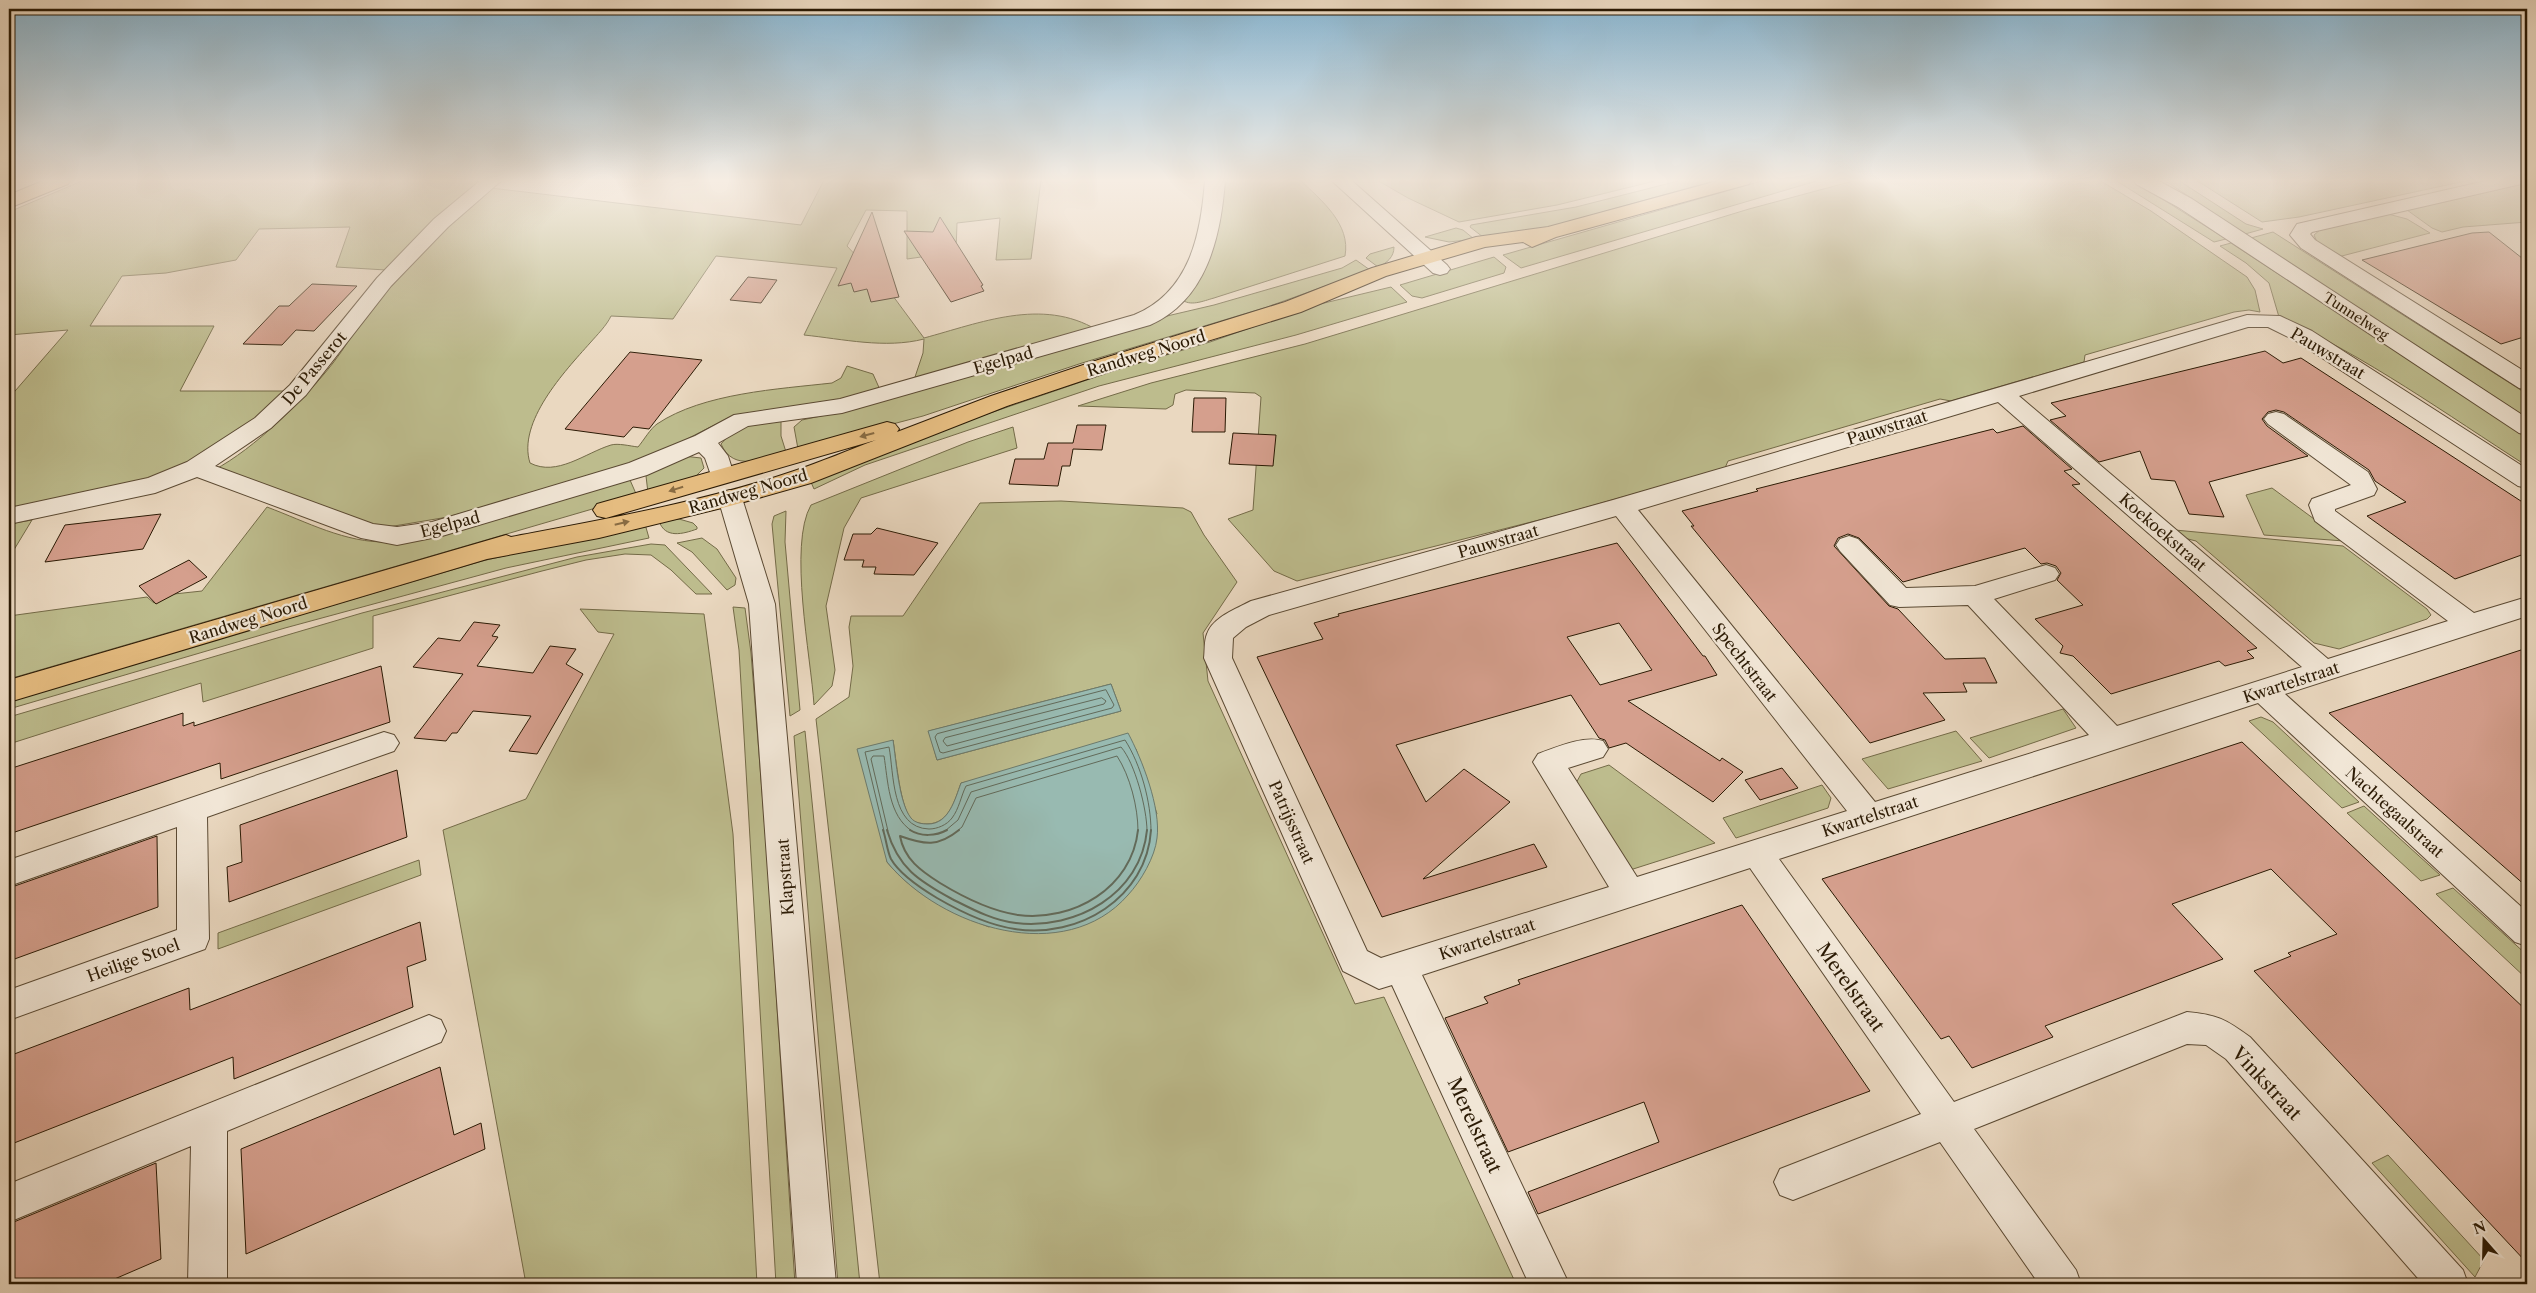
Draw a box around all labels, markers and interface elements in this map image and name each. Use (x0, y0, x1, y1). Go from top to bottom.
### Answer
street label: Tunnelweg (2320, 288, 2393, 344)
street label: Pauwstraat (2287, 323, 2369, 383)
street label: Randweg Noord (1084, 325, 1208, 381)
street label: De Passerot (277, 327, 351, 409)
street label: Egelpad (971, 342, 1035, 378)
street label: Pauwstraat (1844, 405, 1930, 449)
one-way arrow (859, 431, 874, 439)
street label: Randweg Noord (686, 464, 810, 518)
one-way arrow (668, 485, 683, 493)
street label: Koekoekstraat (2115, 489, 2211, 576)
street label: Egelpad (418, 506, 482, 542)
one-way arrow (614, 519, 629, 527)
street label: Pauwstraat (1455, 520, 1541, 562)
street label: Randweg Noord (186, 592, 310, 648)
street label: Spechtstraat (1708, 619, 1782, 706)
street label: Kwartelstraat (2240, 657, 2342, 707)
street label: Nachtegaalstraat (2341, 762, 2449, 862)
street label: Patrijsstraat (1265, 777, 1319, 867)
street label: Kwartelstraat (1819, 791, 1921, 841)
street label: Klapstraat (772, 837, 798, 916)
street label: Kwartelstraat (1436, 914, 1538, 964)
street label: Heilige Stoel (84, 934, 182, 986)
street label: Merelstraat (1812, 939, 1890, 1036)
street label: Vinkstraat (2226, 1041, 2307, 1125)
street label: Merelstraat (1442, 1074, 1507, 1177)
north arrow (2458, 1216, 2508, 1266)
text: N (2471, 1217, 2488, 1238)

